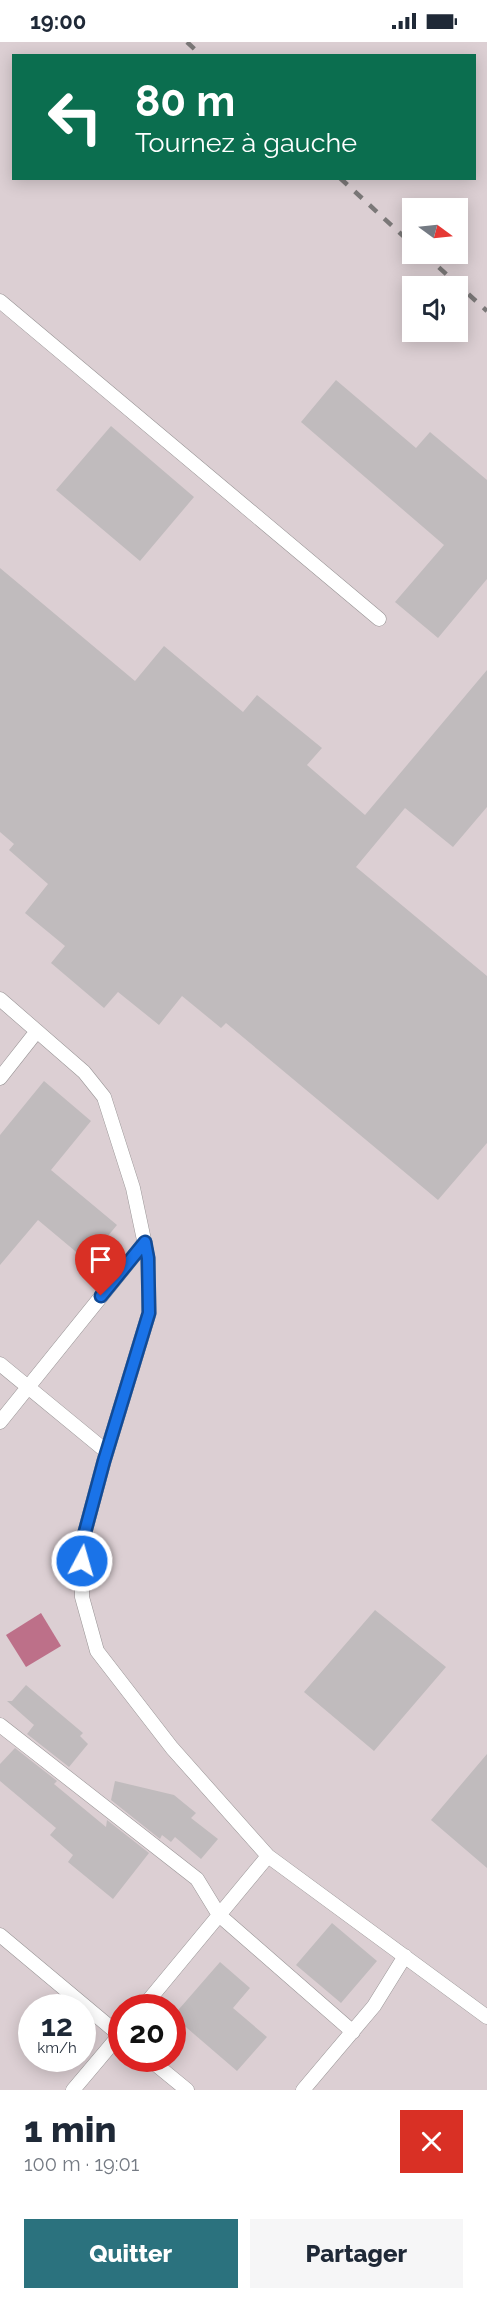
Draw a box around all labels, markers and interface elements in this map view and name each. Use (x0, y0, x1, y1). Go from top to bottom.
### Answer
text: 19:00 (30, 8, 86, 34)
text: 80 m (135, 77, 235, 126)
icon: left (36, 78, 114, 156)
text: Tournez à gauche (135, 127, 357, 158)
north arrow (402, 198, 468, 264)
map controls (402, 198, 468, 342)
button: sound (402, 276, 468, 342)
pin (75, 1234, 126, 1296)
icon: arrive (84, 1243, 117, 1276)
position arrow (50, 1529, 114, 1593)
speed limit sign: 20 (108, 1994, 186, 2072)
text: 12 (41, 2008, 73, 2043)
text: km/h (37, 2039, 77, 2057)
text: 1 min (24, 2108, 116, 2150)
button: close (400, 2110, 463, 2173)
text: 100 m · 19:01 (24, 2152, 139, 2176)
button: Quitter (24, 2219, 238, 2288)
button: Partager (250, 2219, 463, 2288)

